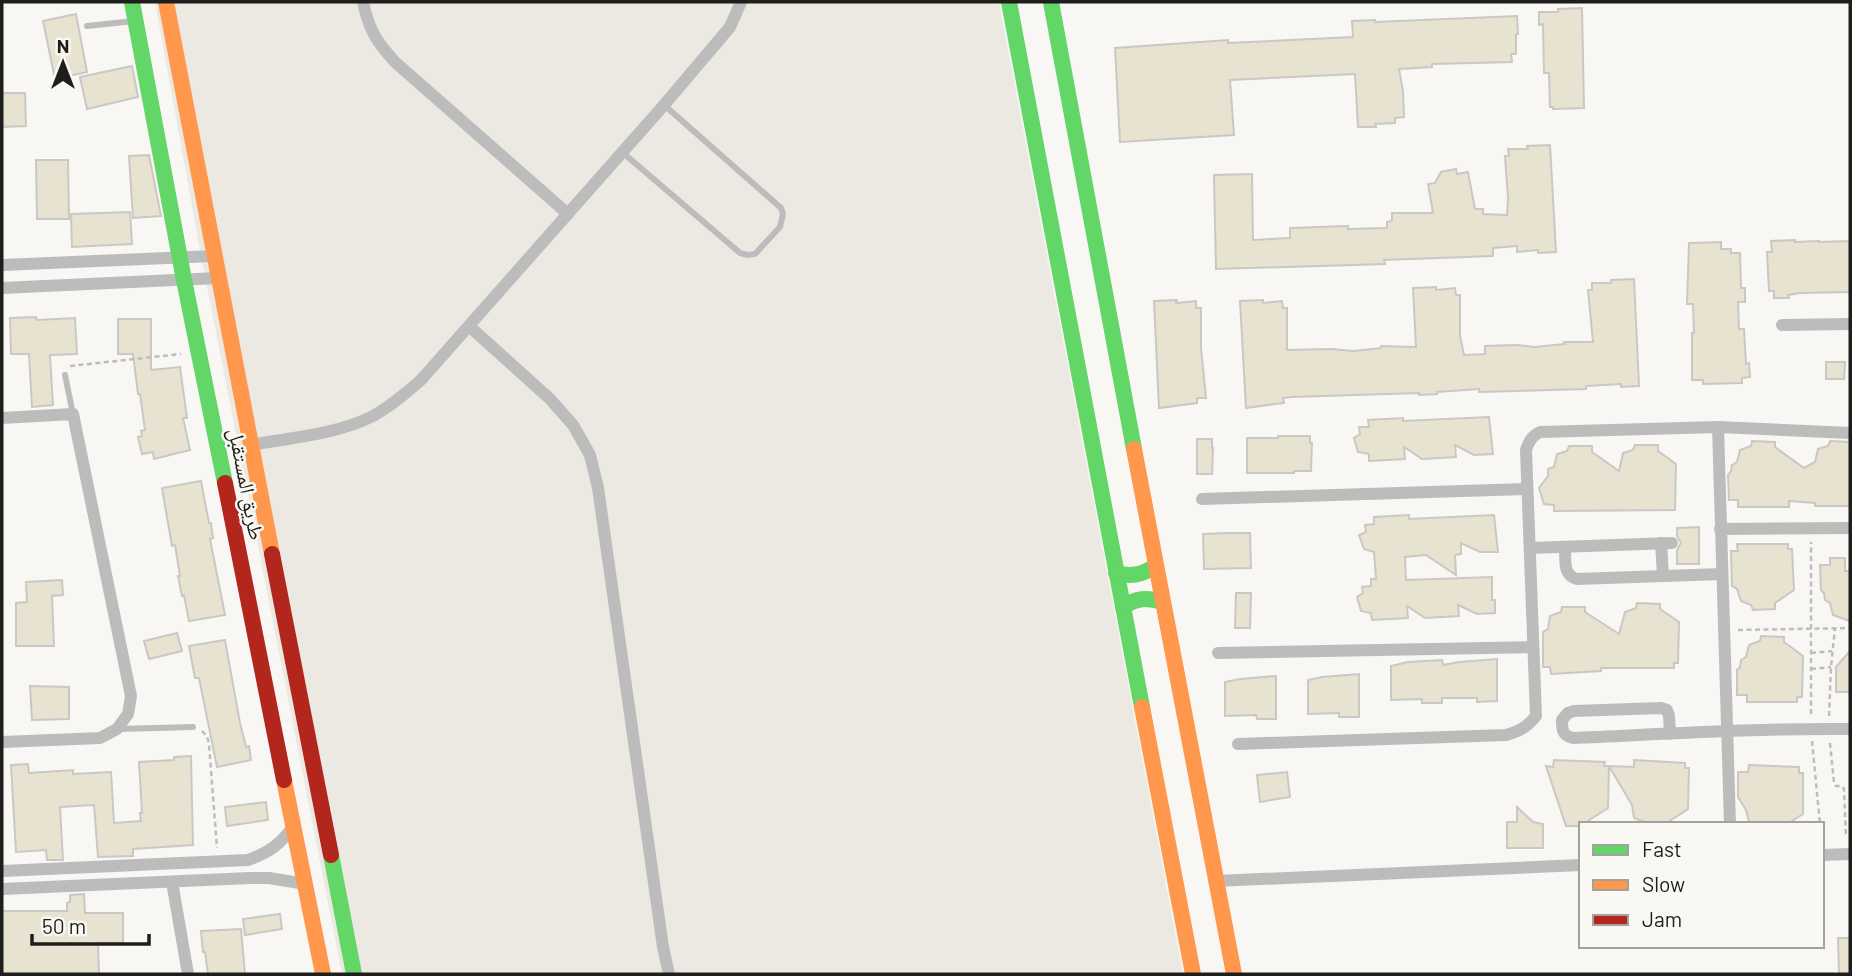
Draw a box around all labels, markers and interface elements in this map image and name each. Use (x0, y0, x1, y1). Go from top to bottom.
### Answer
north arrow (28, 28, 98, 98)
text: N (57, 34, 69, 57)
street label: طريق المستقبل (222, 426, 271, 542)
legend (1579, 822, 1824, 948)
text: Fast (1642, 836, 1682, 861)
text: Slow (1642, 871, 1685, 896)
scale bar (32, 902, 149, 946)
text: Jam (1642, 906, 1682, 931)
text: 50 m (42, 913, 86, 938)

